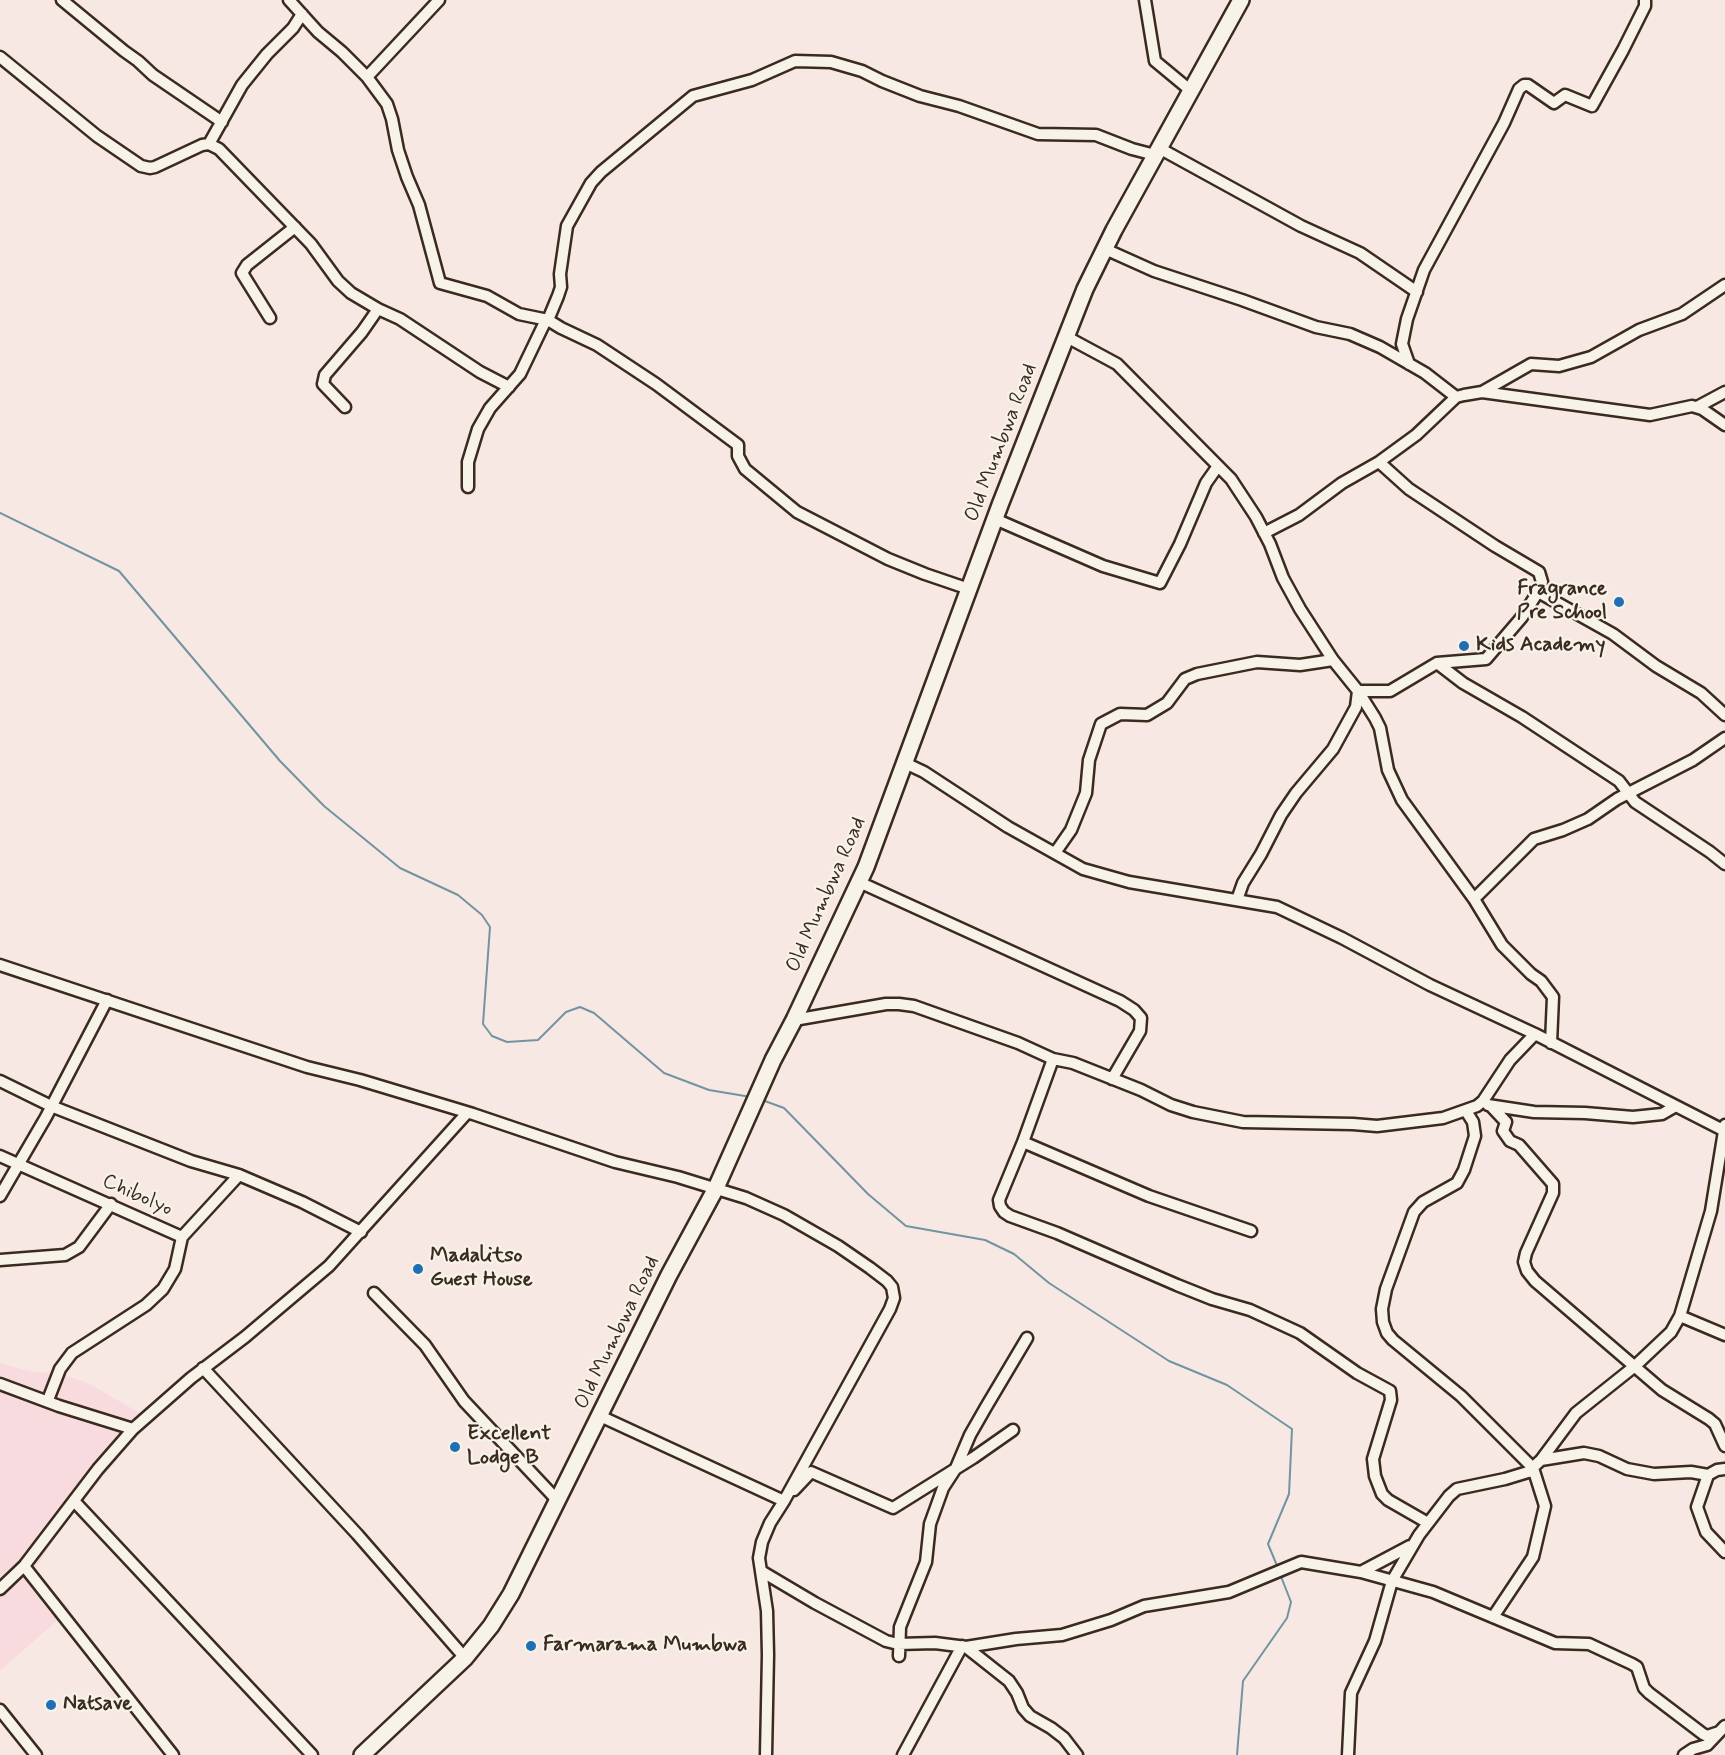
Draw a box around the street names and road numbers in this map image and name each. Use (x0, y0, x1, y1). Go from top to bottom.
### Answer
street label: Old Mumbwa Road (960, 360, 1044, 526)
street label: Old Mumbwa Road (781, 813, 873, 977)
street label: Chibolyo (98, 1169, 176, 1223)
street label: Old Mumbwa Road (570, 1252, 666, 1414)

